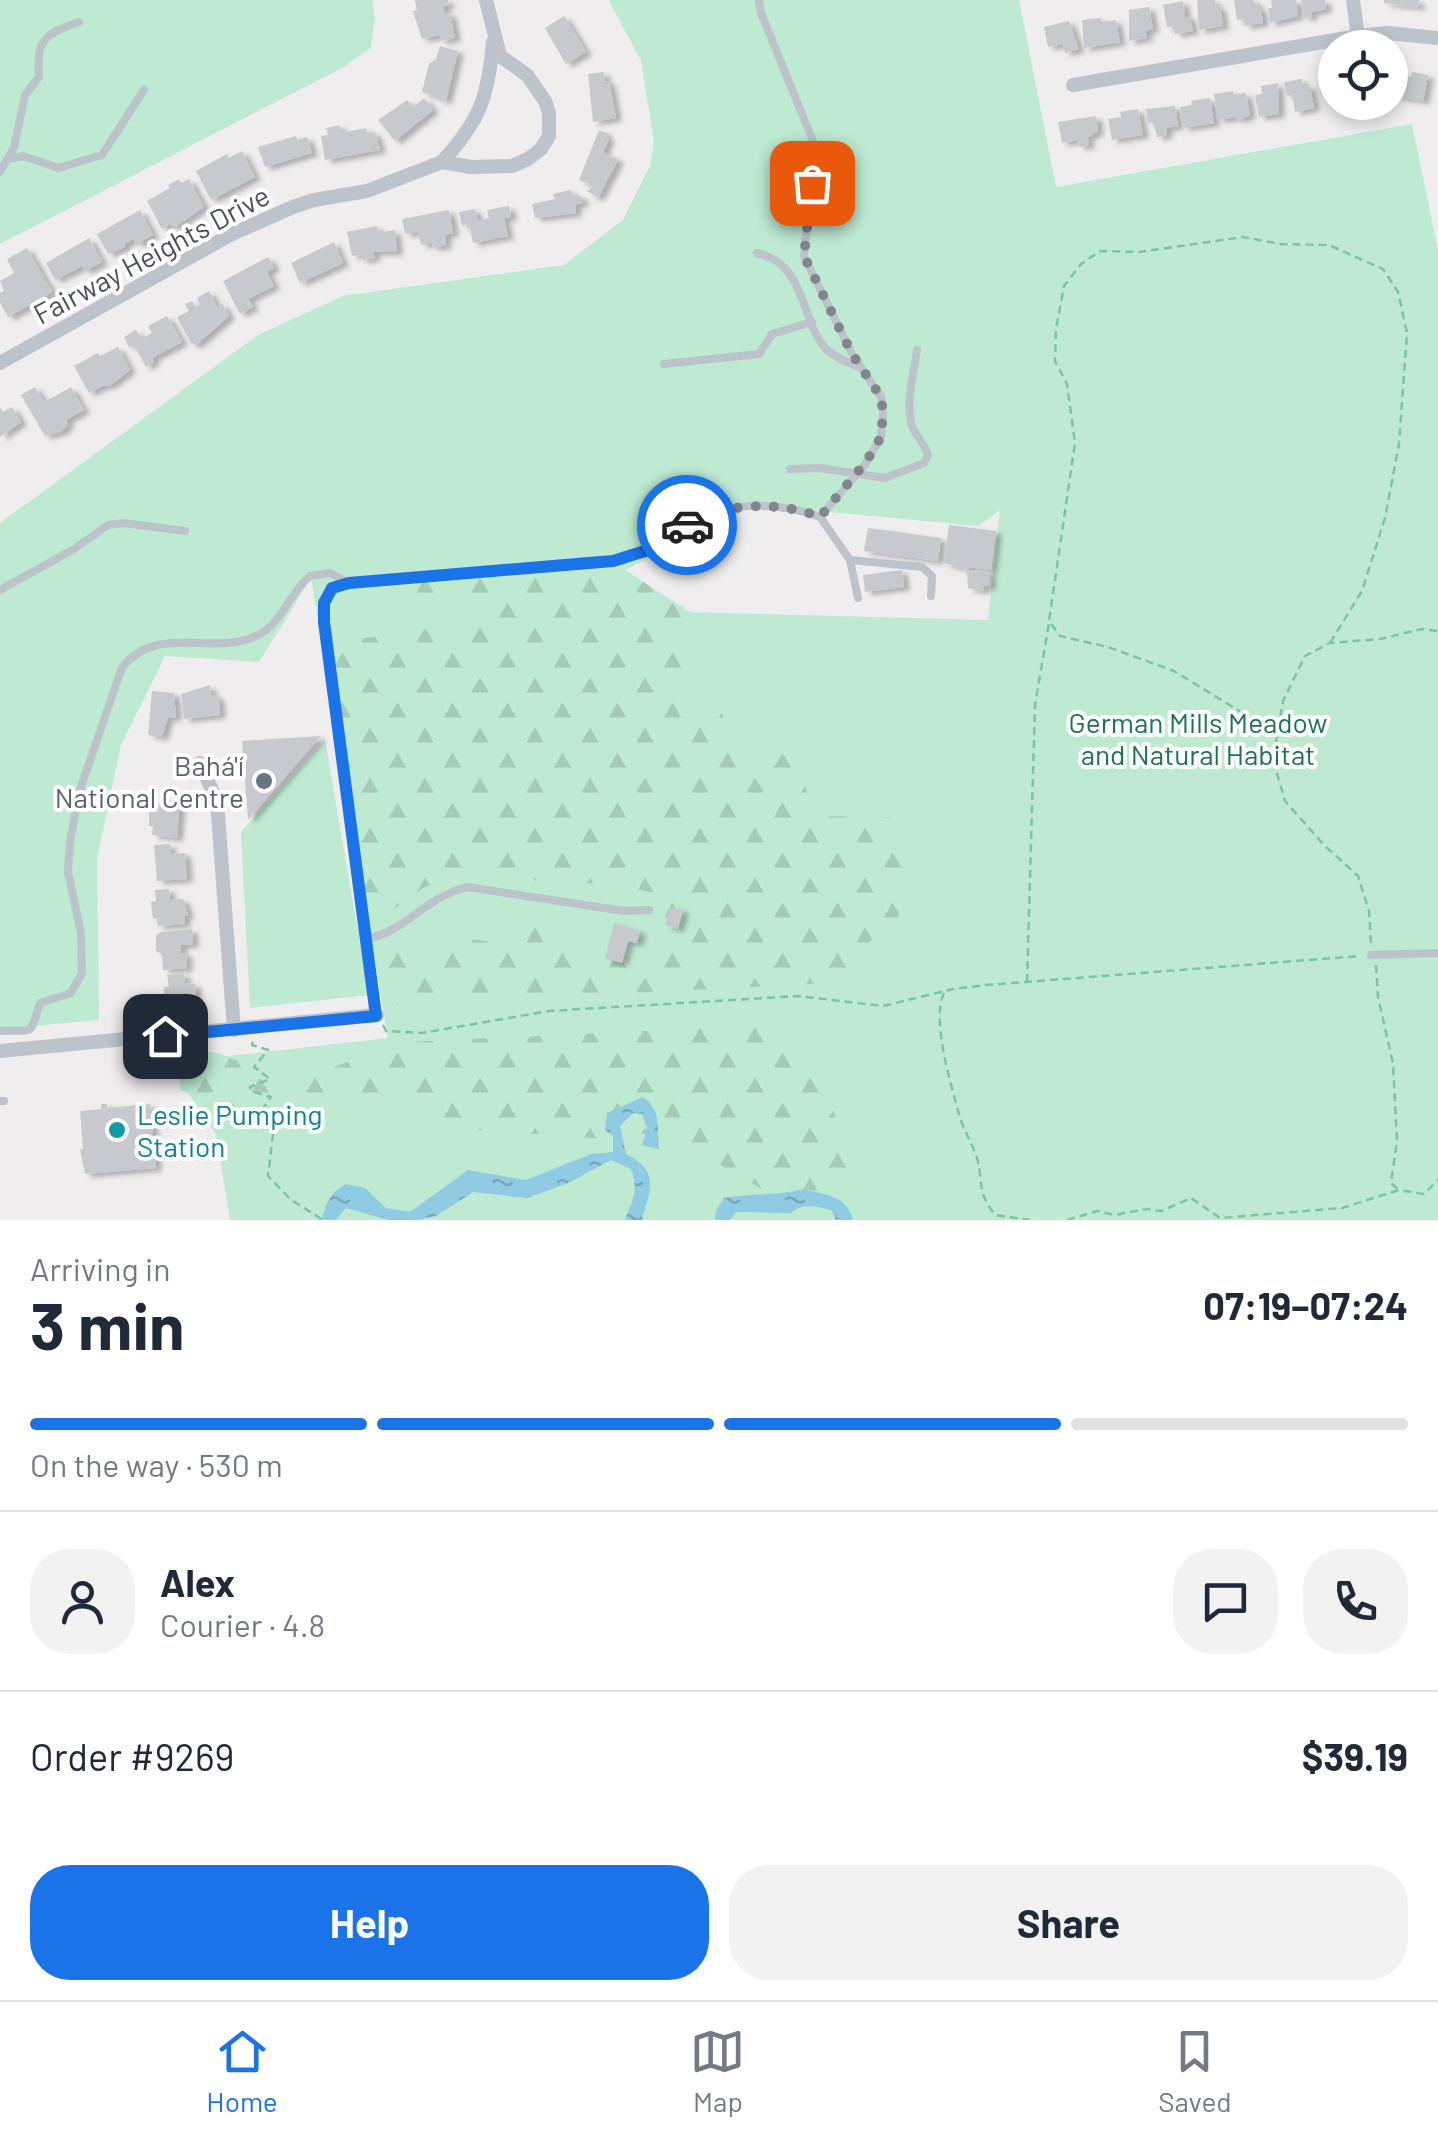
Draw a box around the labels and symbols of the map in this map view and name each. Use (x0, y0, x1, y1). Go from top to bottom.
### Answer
pin (770, 141, 855, 226)
street label: Fairway Heights Drive (27, 177, 275, 331)
courier (637, 475, 737, 575)
park label: German Mills Meadow and Natural Habitat (1069, 705, 1327, 771)
place label: Bahá'í National Centre (55, 748, 244, 814)
marker: Bahá'í National Centre (253, 770, 275, 792)
pin (123, 994, 208, 1079)
place label: Leslie Pumping Station (137, 1097, 323, 1163)
marker: Leslie Pumping Station (106, 1119, 128, 1141)

